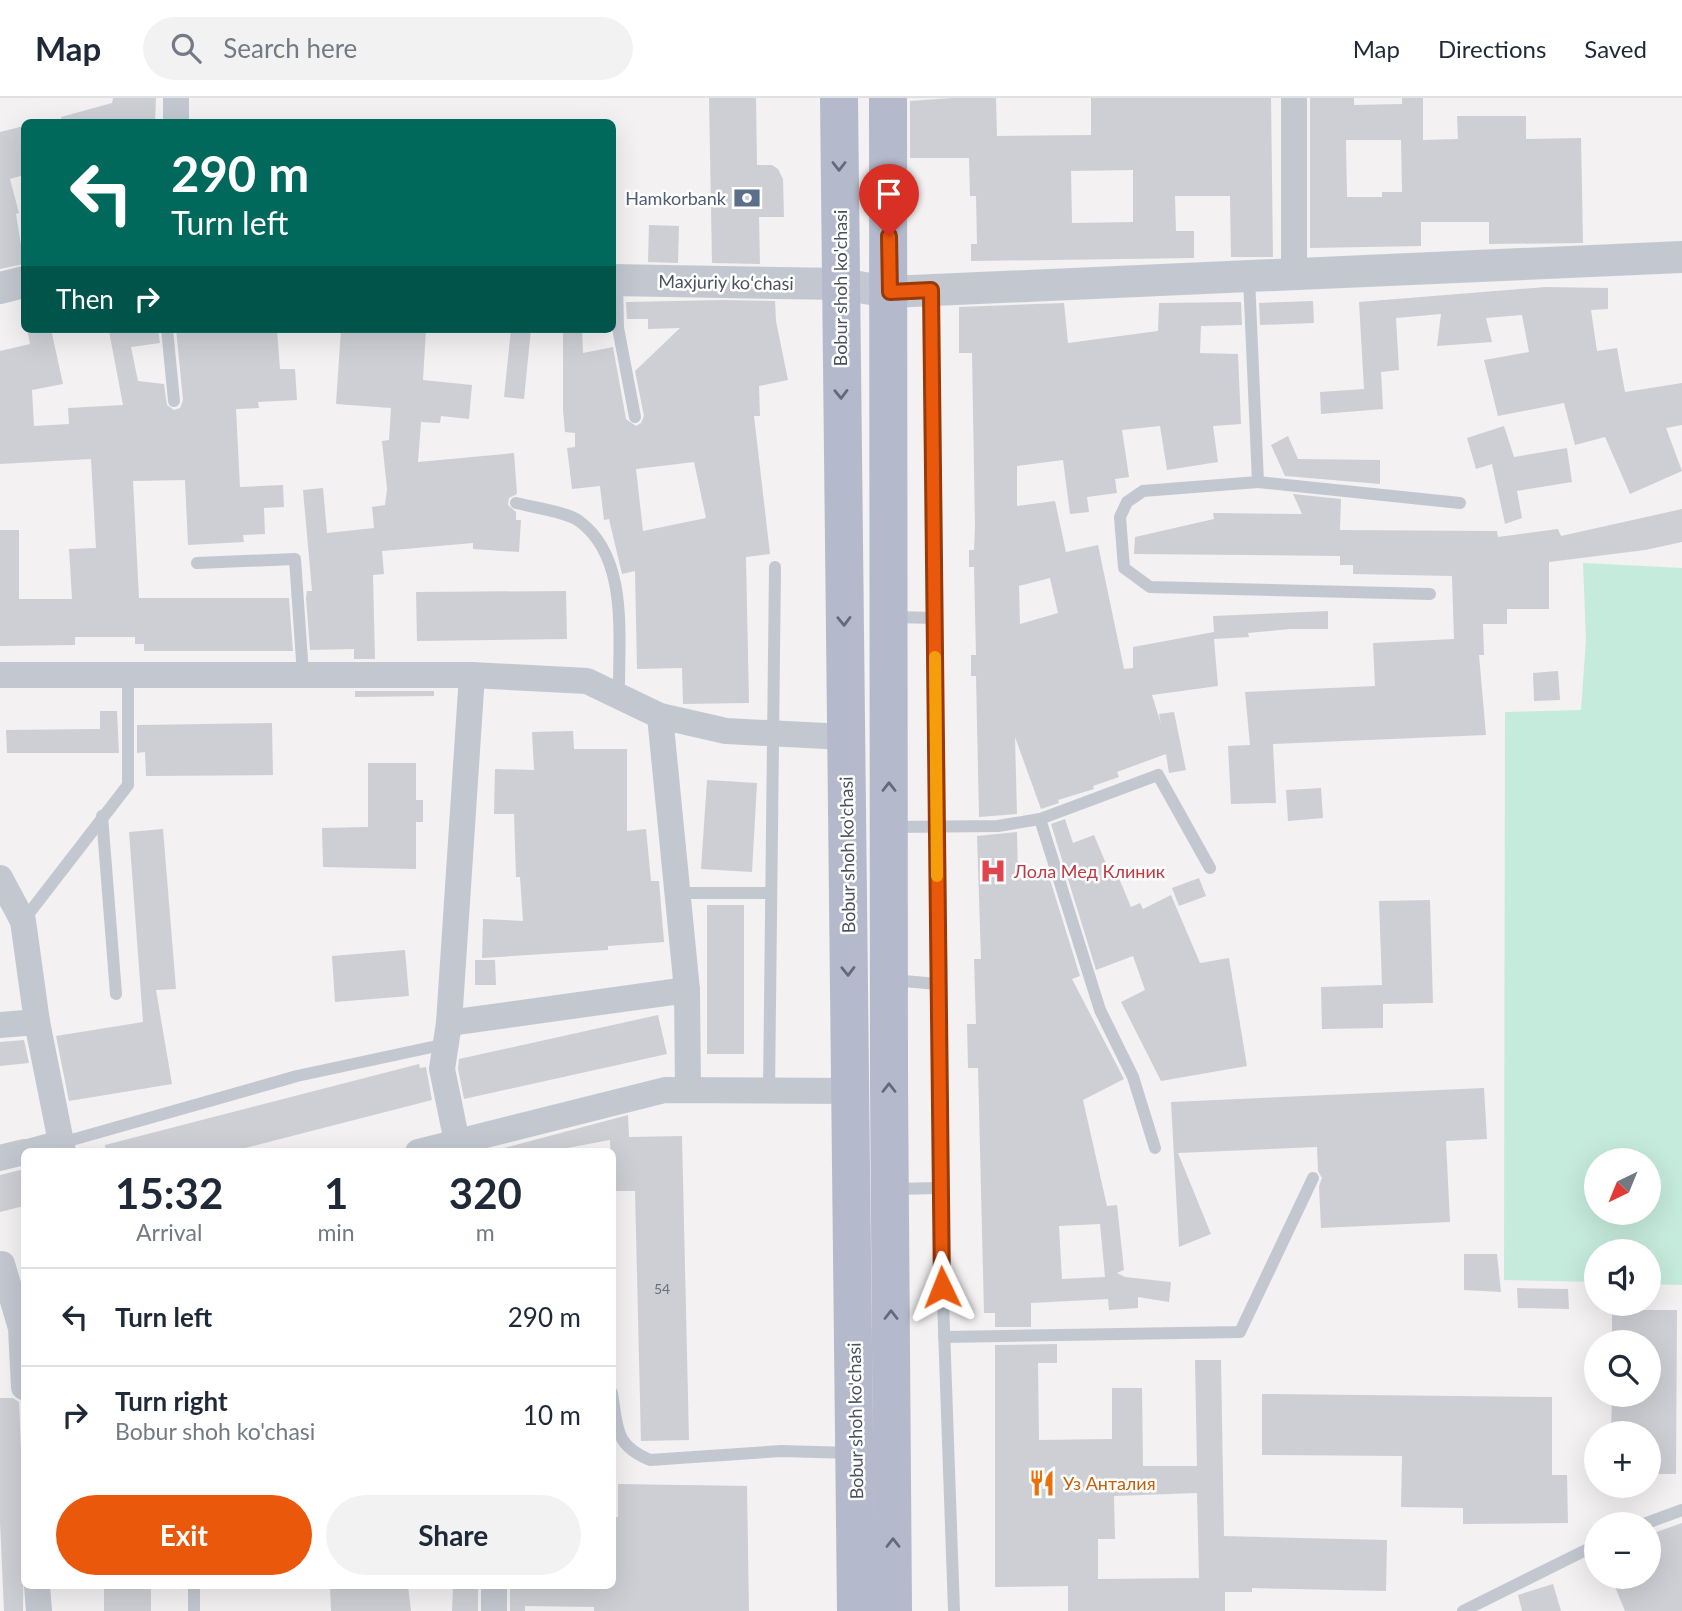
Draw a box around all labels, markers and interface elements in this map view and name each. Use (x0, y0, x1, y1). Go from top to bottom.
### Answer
search box (143, 17, 633, 80)
text: Map (35, 28, 101, 68)
icon: search (167, 29, 205, 67)
text: Search here (223, 32, 357, 64)
text: Map (1353, 34, 1400, 63)
text: Directions (1438, 34, 1546, 63)
text: Saved (1584, 34, 1647, 63)
text: 290 m (171, 144, 309, 202)
icon: left (56, 147, 147, 238)
one-way arrow (831, 161, 847, 172)
pin (859, 164, 919, 236)
icon: arrive (870, 175, 908, 213)
bank icon: Hamkorbank (732, 183, 762, 213)
place label: Hamkorbank (625, 187, 727, 209)
text: Turn left (171, 203, 288, 242)
street label: Bobur shoh ko'chasi (829, 210, 851, 366)
street label: Maxjuriy koʻchasi (658, 270, 794, 294)
icon: right (128, 280, 166, 318)
text: Then (56, 283, 114, 315)
one-way arrow (833, 389, 849, 399)
one-way arrow (836, 616, 852, 627)
street label: Bobur shoh ko'chasi (835, 776, 859, 934)
one-way arrow (881, 781, 897, 792)
hospital icon: Лола Мед Клиник (978, 856, 1008, 886)
place label: Лола Мед Клиник (1013, 860, 1166, 882)
one-way arrow (840, 966, 856, 977)
one-way arrow (881, 1082, 897, 1093)
north arrow (1584, 1148, 1661, 1225)
map controls (1584, 1148, 1661, 1589)
text: 15:32 (115, 1168, 223, 1218)
text: 1 (324, 1168, 348, 1218)
text: 320 (449, 1168, 522, 1218)
text: Arrival (136, 1218, 202, 1246)
text: min (317, 1218, 355, 1246)
text: m (476, 1218, 495, 1246)
button: sound (1584, 1239, 1661, 1316)
position arrow (905, 1250, 979, 1324)
house number: 54 (654, 1280, 670, 1297)
icon: left (56, 1298, 94, 1336)
text: Turn left (115, 1301, 212, 1333)
text: 290 m (508, 1301, 581, 1333)
one-way arrow (883, 1310, 899, 1320)
button: search (1584, 1330, 1661, 1407)
street label: Bobur shoh ko'chasi (843, 1342, 867, 1500)
text: Turn right (115, 1385, 228, 1417)
icon: right (56, 1396, 94, 1434)
text: 10 m (523, 1399, 581, 1431)
text: Bobur shoh ko'chasi (115, 1417, 315, 1445)
button: + (1584, 1421, 1661, 1498)
restaurant icon: Уз Анталия (1027, 1468, 1057, 1498)
place label: Уз Анталия (1063, 1472, 1156, 1494)
button: Exit (56, 1495, 312, 1575)
button: Share (326, 1495, 581, 1575)
button: − (1584, 1512, 1661, 1589)
one-way arrow (885, 1537, 901, 1548)

